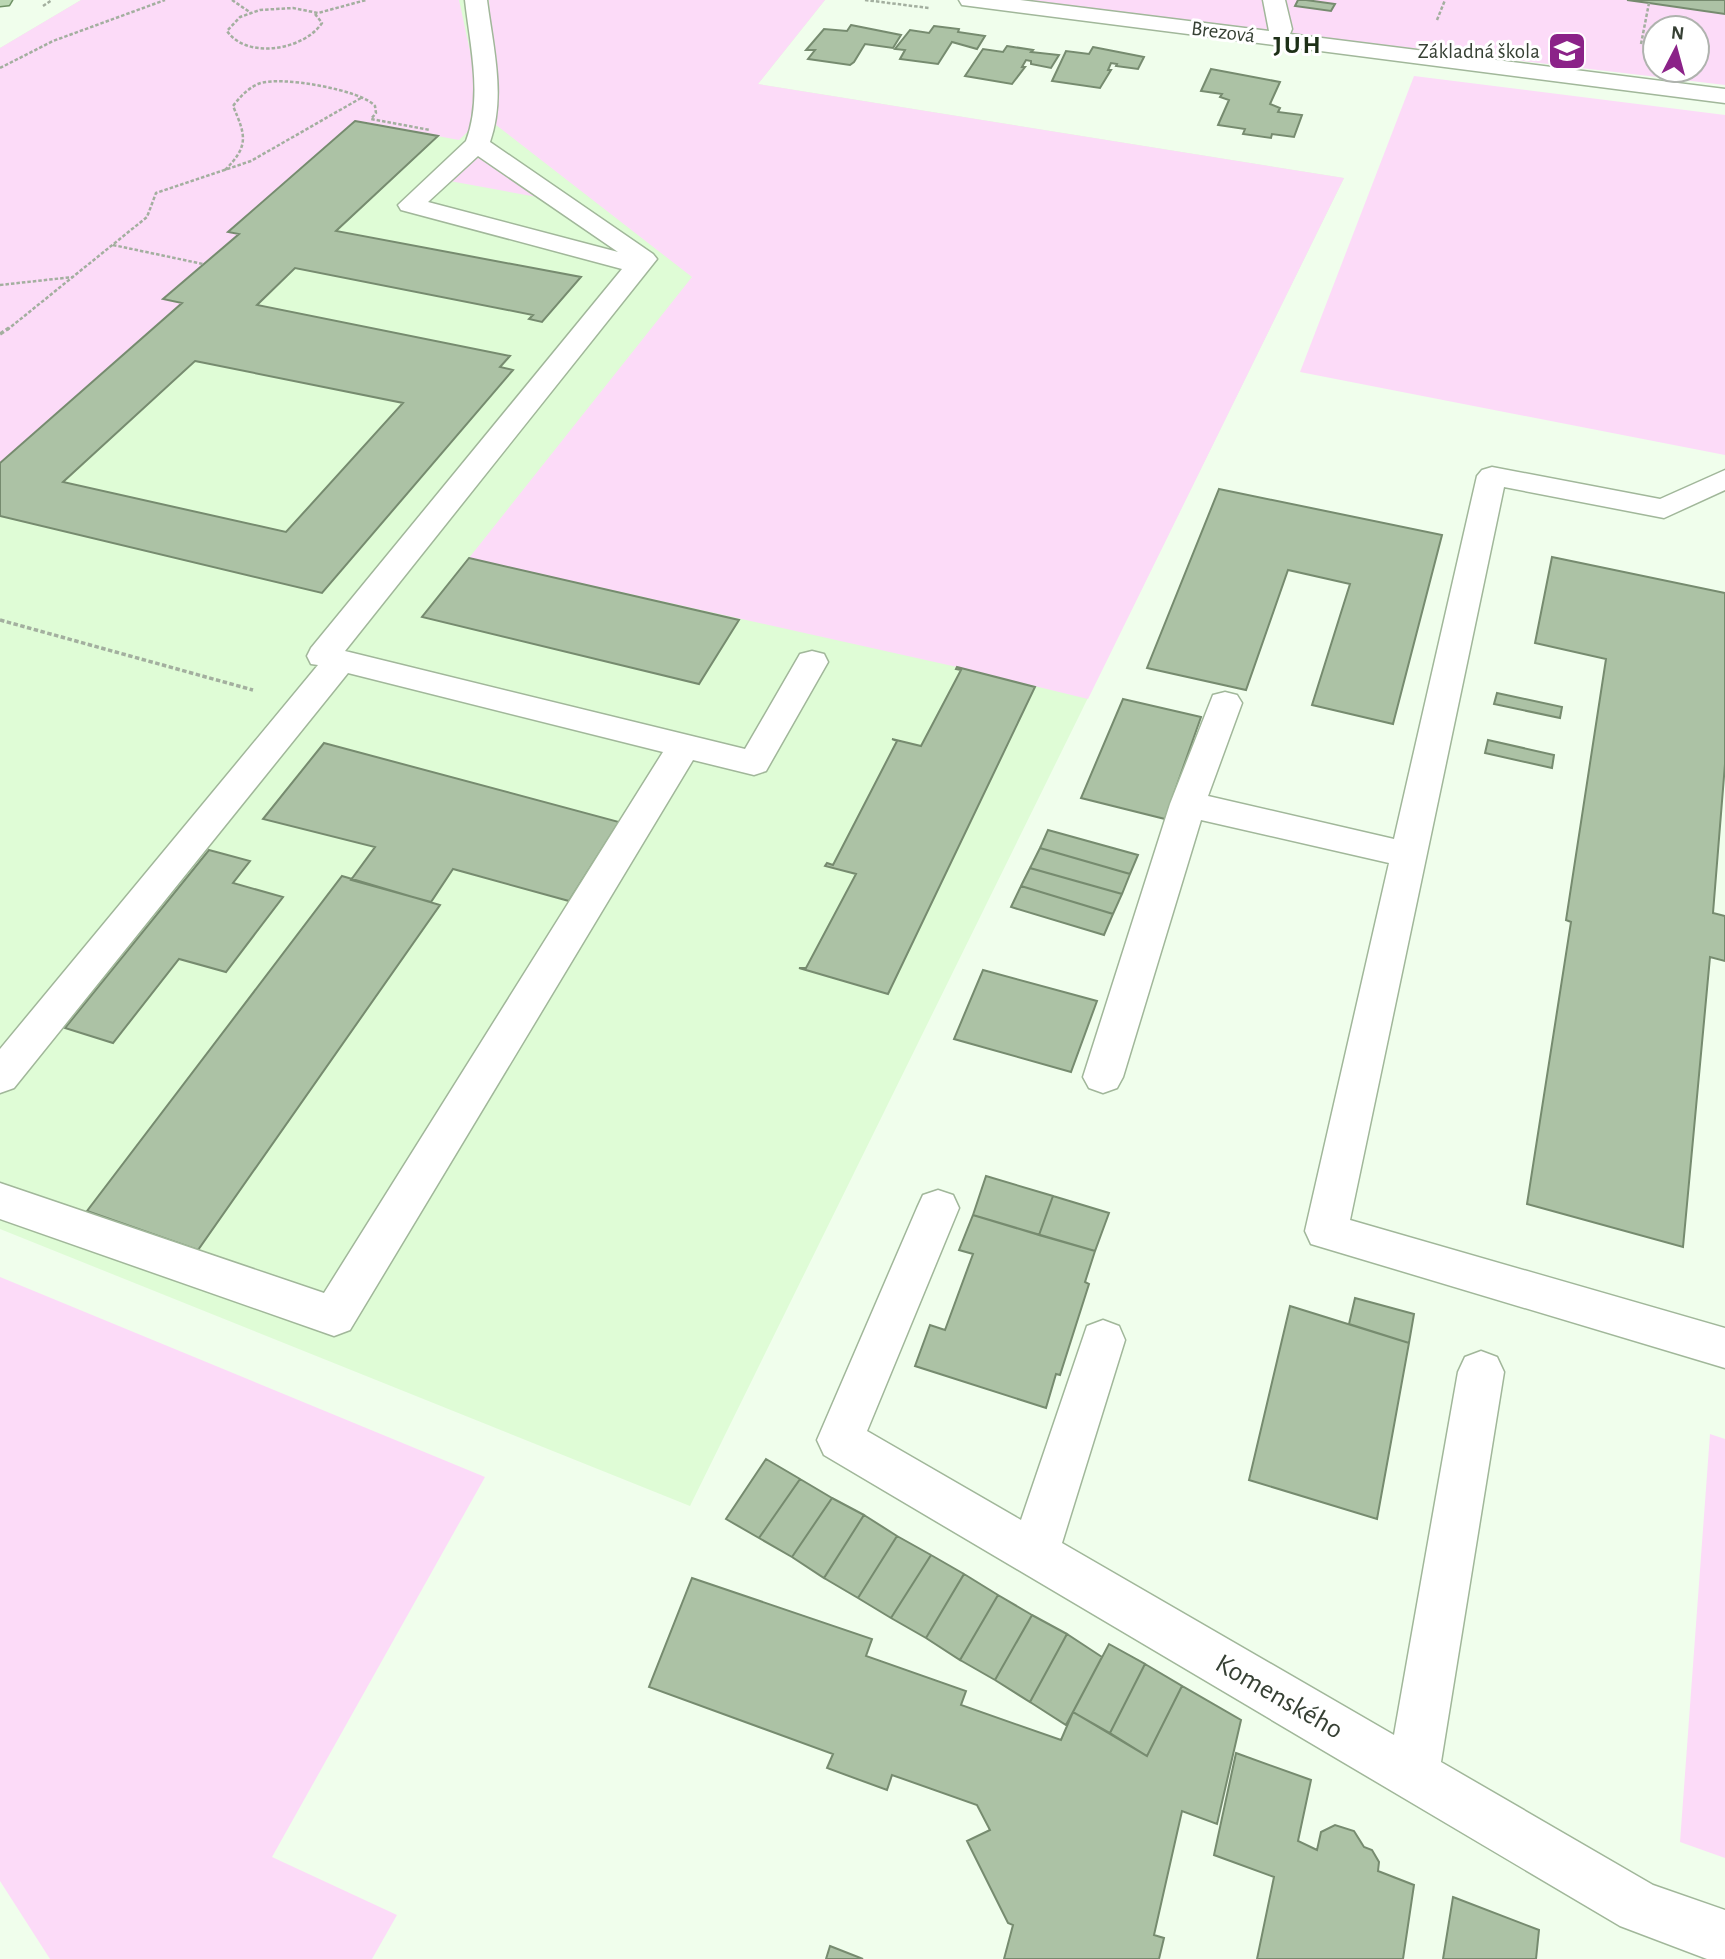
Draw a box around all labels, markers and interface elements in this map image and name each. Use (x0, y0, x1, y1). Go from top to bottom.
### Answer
north arrow (1641, 14, 1711, 84)
street label: Brezová (1190, 18, 1256, 46)
text: N (1670, 23, 1685, 44)
school or university icon: Základná škola (1546, 30, 1588, 72)
district label: JUH (1273, 32, 1323, 58)
place label: Základná škola (1418, 41, 1540, 62)
street label: Komenského (1211, 1649, 1347, 1745)

